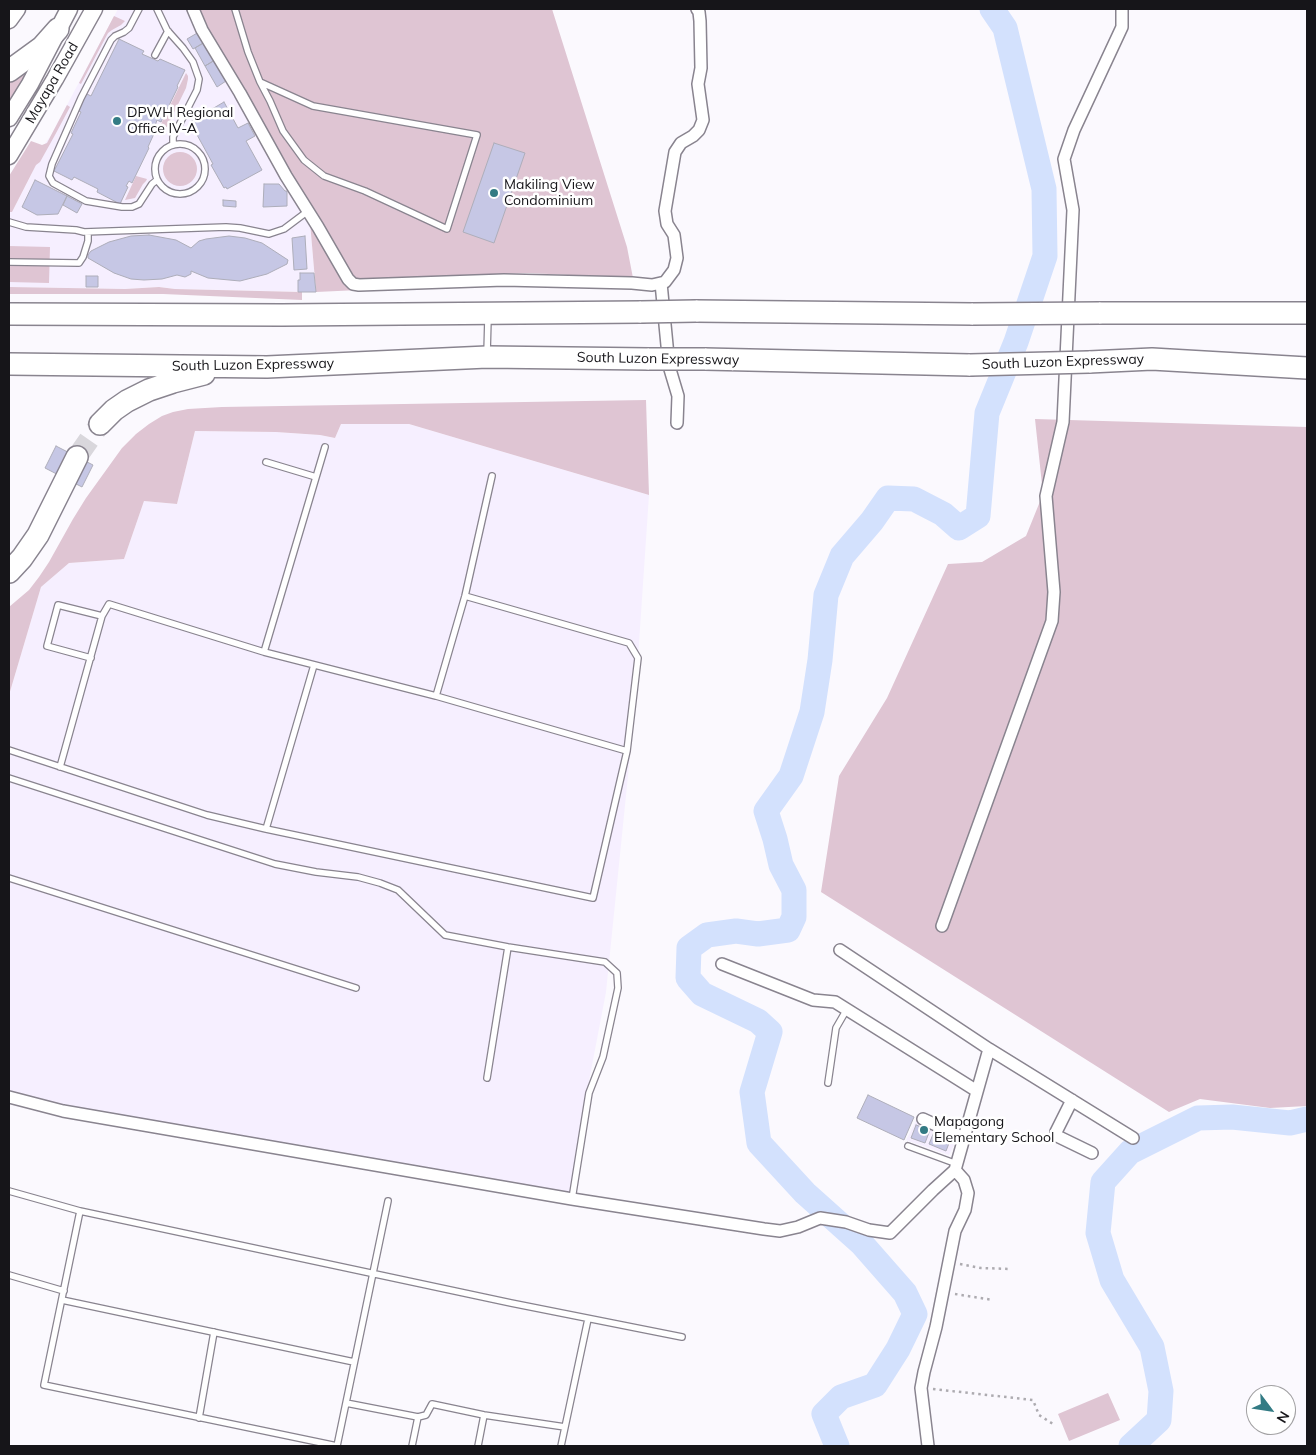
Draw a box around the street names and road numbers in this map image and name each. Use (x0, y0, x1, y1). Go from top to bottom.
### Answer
street label: Mayapa Road (22, 39, 82, 127)
street label: South Luzon Expressway (577, 349, 739, 369)
street label: South Luzon Expressway (982, 351, 1144, 373)
street label: South Luzon Expressway (172, 355, 334, 375)

